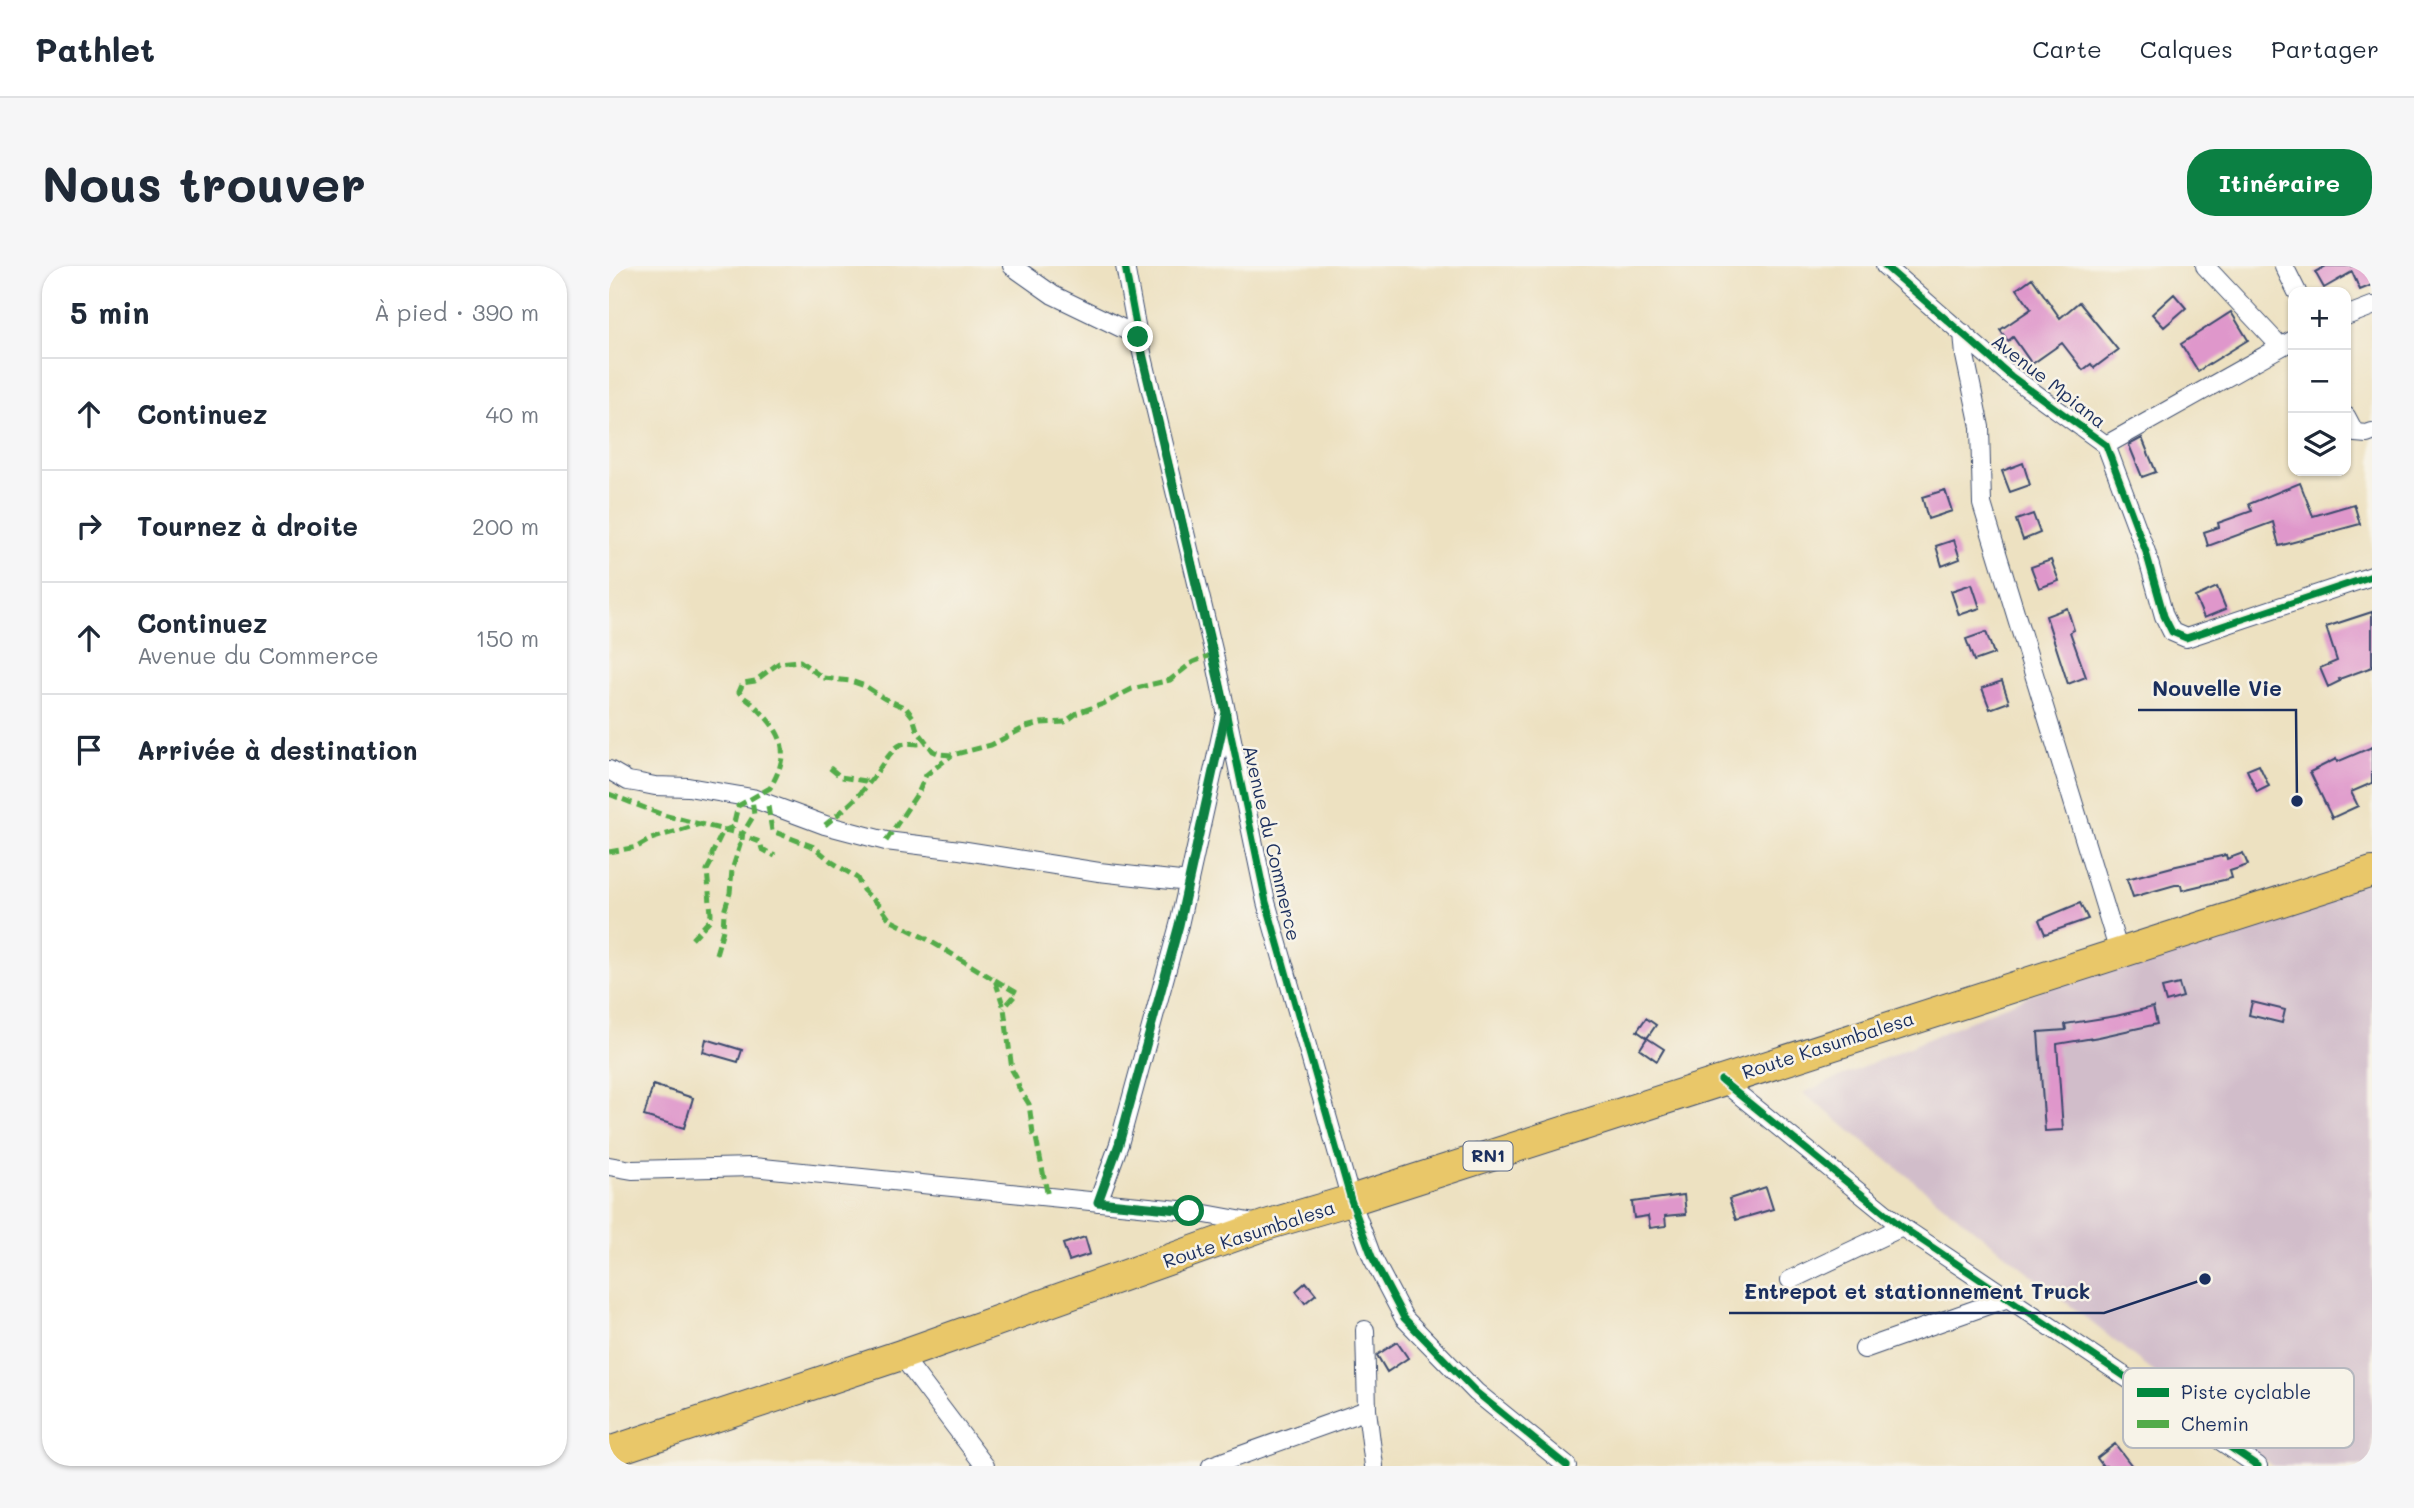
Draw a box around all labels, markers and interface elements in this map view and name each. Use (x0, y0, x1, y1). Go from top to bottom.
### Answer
text: Pathlet (35, 27, 155, 70)
text: Carte (2032, 33, 2102, 64)
text: Calques (2140, 33, 2233, 64)
text: Partager (2271, 33, 2379, 64)
button: Itinéraire (2187, 149, 2372, 216)
text: Nous trouver (42, 151, 366, 214)
map controls (2288, 287, 2351, 476)
button: + (2288, 287, 2351, 350)
text: 5 min (70, 292, 150, 332)
text: À pied · 390 m (374, 297, 539, 327)
route end (1122, 321, 1153, 352)
street label: Avenue Mpiana (1987, 328, 2112, 433)
button: − (2288, 350, 2351, 413)
icon: ahead (70, 395, 108, 433)
text: Continuez (137, 397, 267, 431)
text: 40 m (486, 399, 539, 429)
button: layers (2288, 413, 2351, 476)
icon: right (70, 507, 108, 545)
text: Tournez à droite (137, 509, 358, 543)
text: 200 m (472, 511, 539, 541)
text: Continuez (137, 606, 267, 640)
icon: ahead (70, 619, 108, 657)
text: 150 m (475, 623, 539, 653)
text: Avenue du Commerce (137, 640, 379, 670)
callout: Nouvelle Vie (2138, 668, 2296, 710)
text: Nouvelle Vie (2152, 674, 2282, 701)
icon: arrive (70, 731, 108, 769)
text: Arrivée à destination (137, 733, 417, 767)
street label: Avenue du Commerce (1238, 743, 1307, 943)
street label: Route Kasumbalesa (1739, 1005, 1917, 1084)
road number: RN1 (1463, 1142, 1512, 1170)
street label: Route Kasumbalesa (1160, 1194, 1338, 1273)
route start (1173, 1195, 1204, 1226)
callout: Entrepot et stationnement Truck (1729, 1271, 2104, 1313)
text: Entrepot et stationnement Truck (1744, 1277, 2090, 1304)
legend (2123, 1368, 2354, 1448)
text: Piste cyclable (2181, 1379, 2311, 1404)
text: Chemin (2181, 1411, 2249, 1436)

